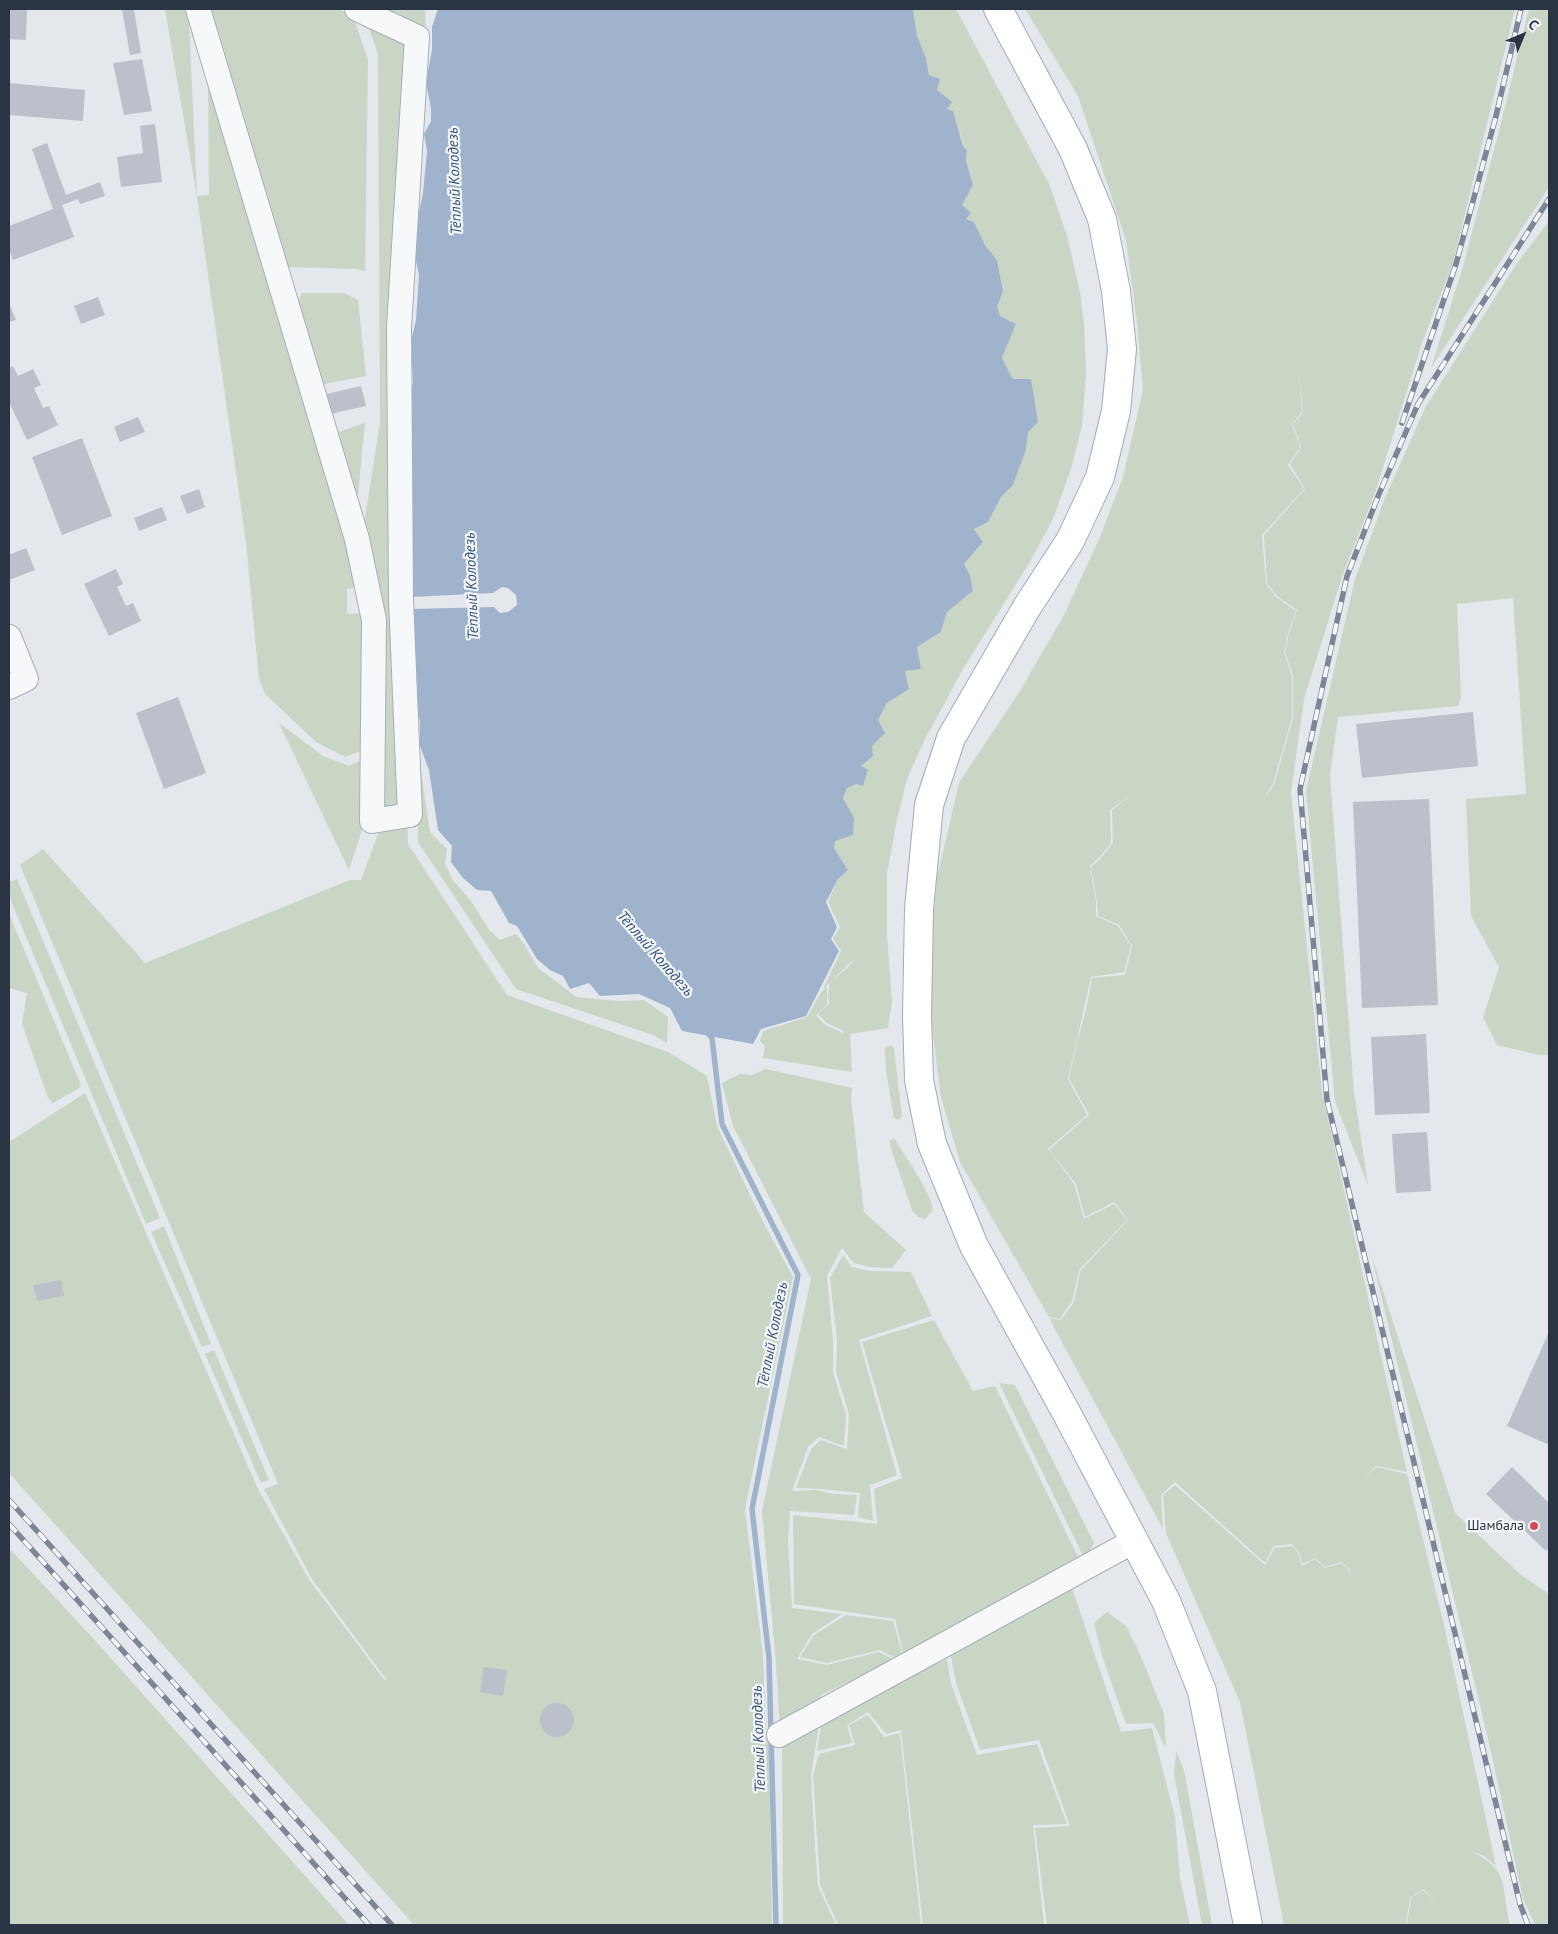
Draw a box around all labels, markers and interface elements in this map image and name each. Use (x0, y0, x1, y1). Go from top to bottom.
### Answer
north arrow (1498, 10, 1548, 60)
text: С (1524, 15, 1543, 34)
water label: Тёплый Колодезь (444, 127, 466, 235)
water label: Тёплый Колодезь (461, 532, 483, 640)
water label: Тёплый Колодезь (613, 908, 697, 1000)
water label: Тёплый Колодезь (754, 1281, 792, 1389)
place label: Шамбала (1467, 1518, 1524, 1534)
marker: Шамбала (1528, 1520, 1540, 1532)
water label: Тёплый Колодезь (748, 1685, 770, 1793)

